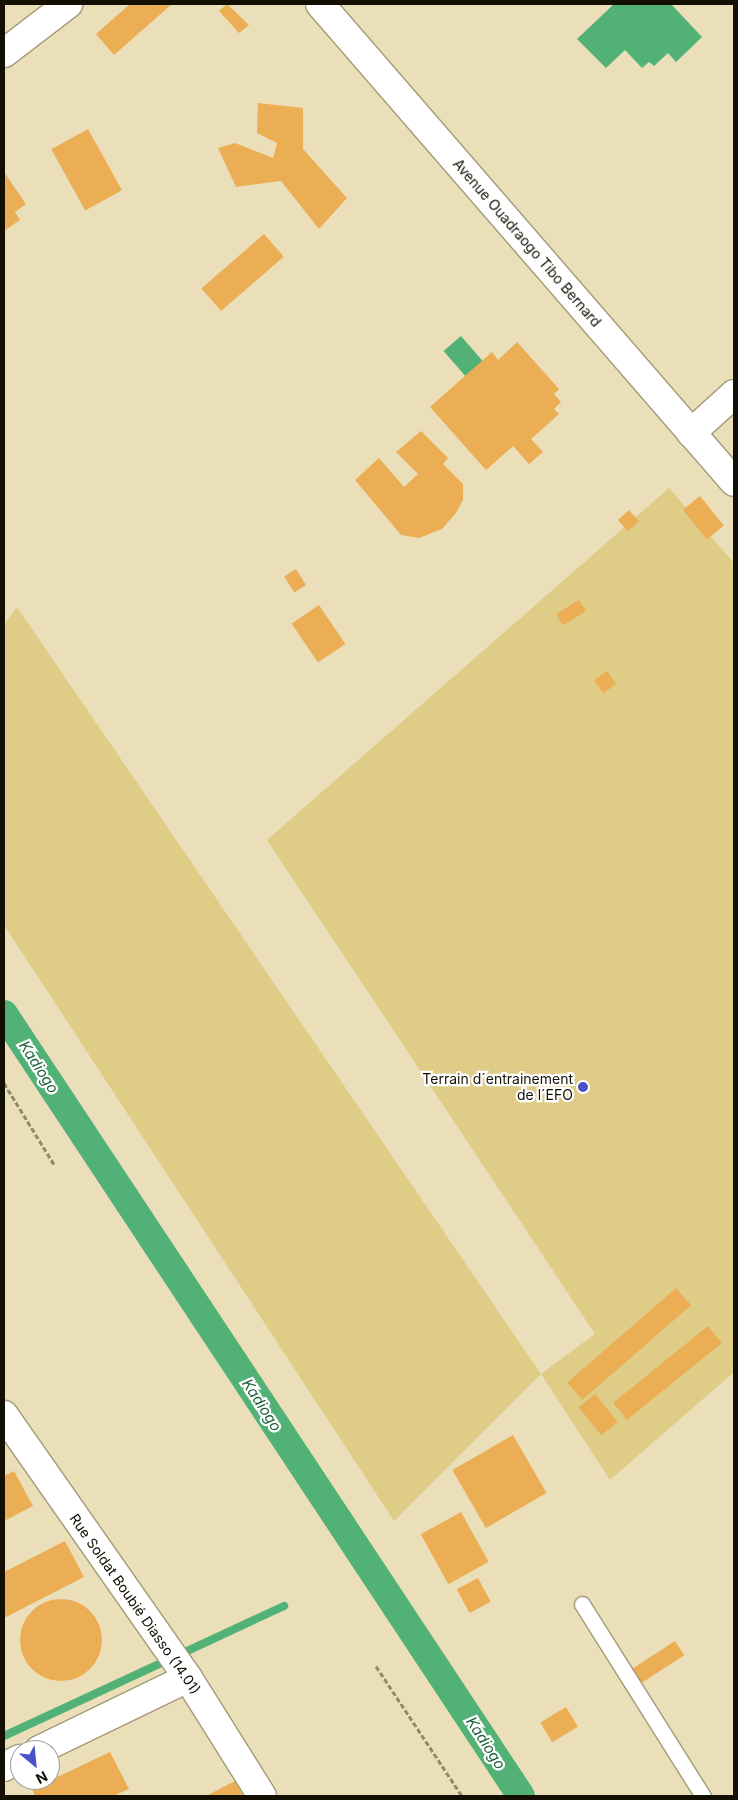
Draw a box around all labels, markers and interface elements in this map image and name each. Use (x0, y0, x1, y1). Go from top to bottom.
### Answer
street label: Avenue Ouadraogo Tibo Bernard (450, 156, 604, 330)
water label: Kadiogo (15, 1037, 63, 1097)
place label: Terrain d´entrainement de l´EFO (422, 1071, 573, 1104)
marker: Terrain d´entrainement de l´EFO (577, 1081, 589, 1093)
water label: Kadiogo (238, 1375, 286, 1435)
street label: Rue Soldat Boubié Diasso (14.01) (66, 1511, 204, 1697)
water label: Kadiogo (462, 1713, 510, 1773)
north arrow (10, 1740, 60, 1790)
text: N (33, 1768, 51, 1788)

